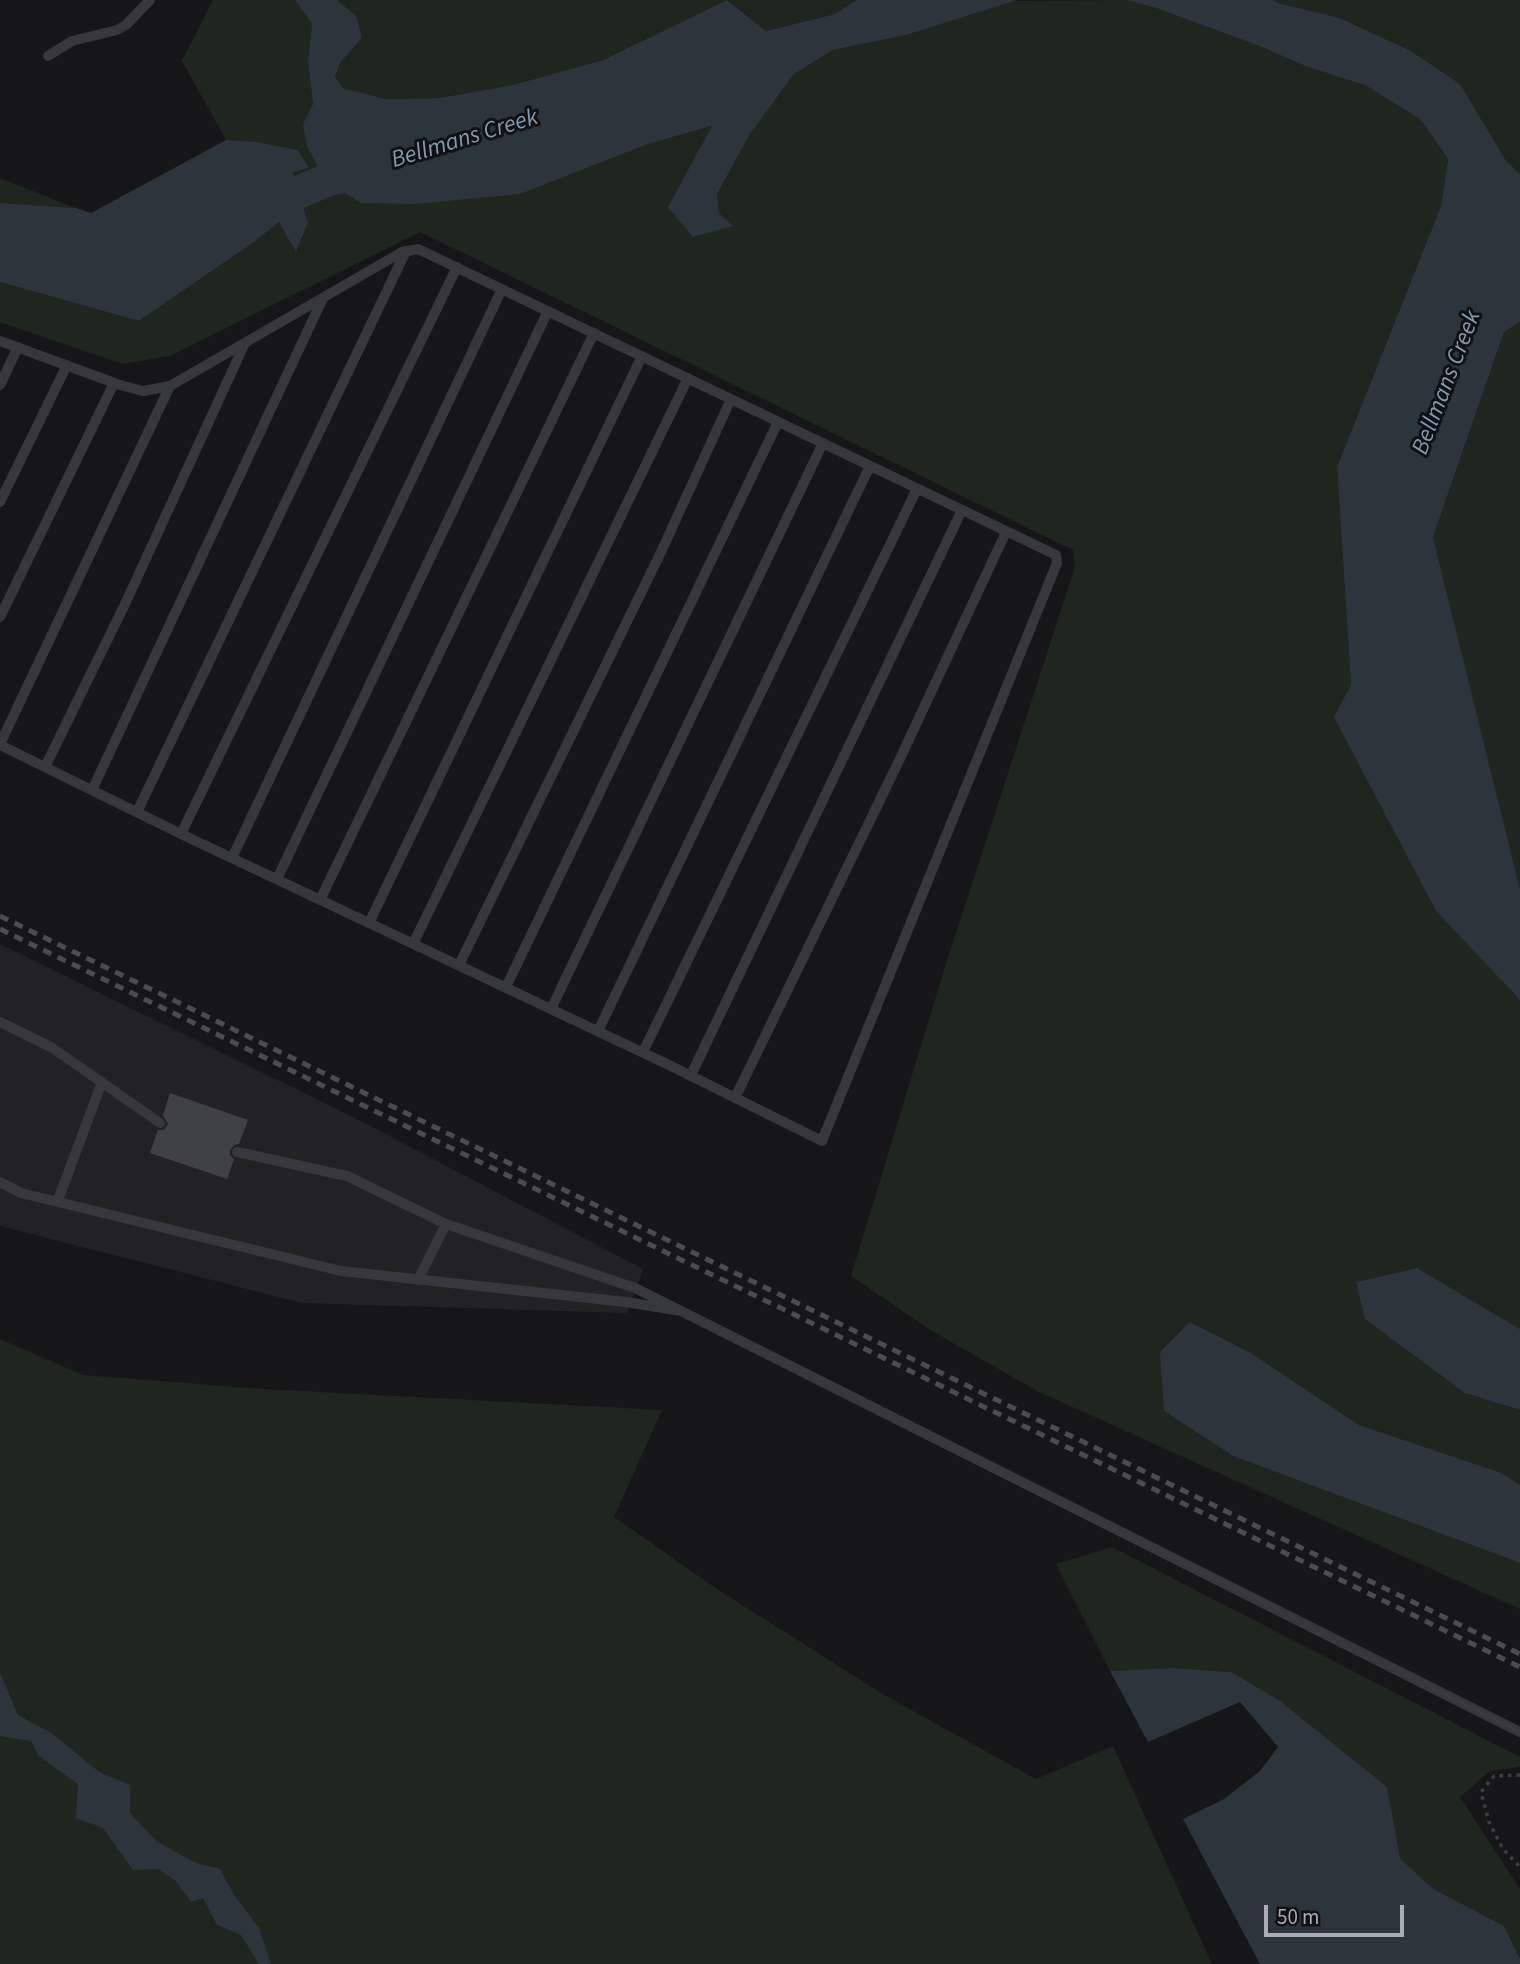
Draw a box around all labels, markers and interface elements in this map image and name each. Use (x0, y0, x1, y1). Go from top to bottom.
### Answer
water label: Bellmans Creek (388, 104, 542, 176)
water label: Bellmans Creek (1407, 307, 1489, 459)
scale bar (1268, 1890, 1408, 1934)
text: 50 m (1277, 1902, 1319, 1932)

